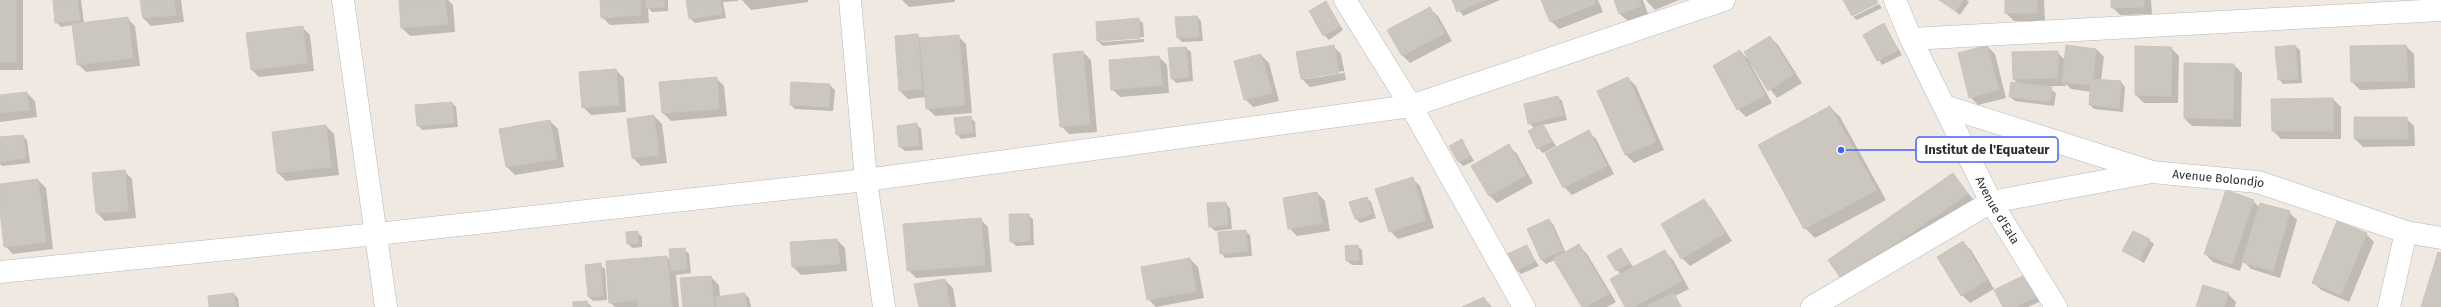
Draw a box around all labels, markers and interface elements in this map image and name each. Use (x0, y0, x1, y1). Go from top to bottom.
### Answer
callout: Institut de l'Equateur (1916, 137, 2058, 162)
text: Institut de l'Equateur (1924, 142, 2050, 157)
street label: Avenue Bolondjo (2172, 167, 2266, 191)
street label: Avenue d'Eala (1973, 174, 2022, 247)

